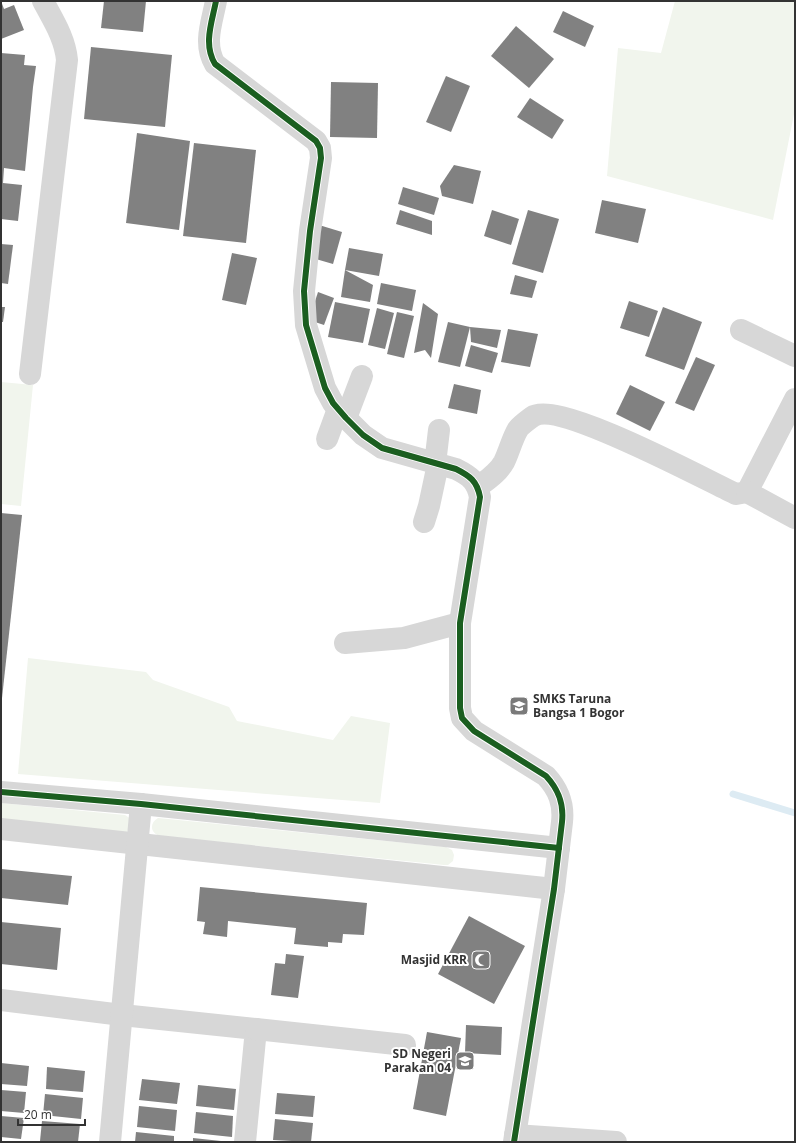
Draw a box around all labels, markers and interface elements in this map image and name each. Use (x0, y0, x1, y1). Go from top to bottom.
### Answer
place label: SMKS Taruna Bangsa 1 Bogor (533, 690, 625, 721)
school or university icon: SMKS Taruna Bangsa 1 Bogor (508, 695, 530, 717)
mosque icon: Masjid KRR (470, 949, 492, 971)
place label: Masjid KRR (401, 951, 467, 968)
place label: SD Negeri Parakan 04 (384, 1045, 451, 1076)
school or university icon: SD Negeri Parakan 04 (454, 1050, 476, 1072)
scale bar (18, 1101, 85, 1127)
text: 20 m (24, 1106, 52, 1123)

